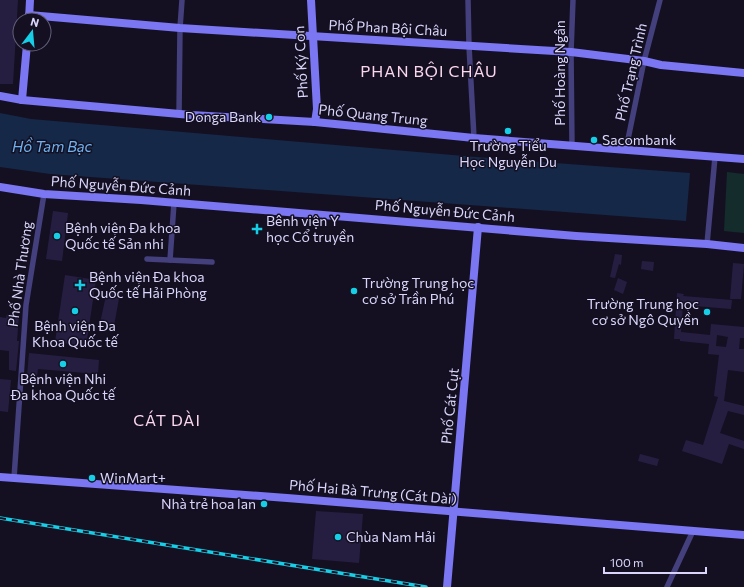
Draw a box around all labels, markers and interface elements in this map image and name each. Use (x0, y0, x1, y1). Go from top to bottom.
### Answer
north arrow (12, 12, 52, 52)
text: N (29, 15, 41, 29)
street label: Phố Phan Bội Châu (328, 16, 448, 39)
street label: Phố Hoàng Ngân (551, 20, 568, 126)
street label: Phố Trạng Trình (611, 21, 650, 122)
street label: Phố Ký Con (290, 25, 311, 99)
district label: PHAN BỘI CHÂU (360, 61, 498, 80)
street label: Phố Quang Trung (318, 100, 429, 129)
place label: Donga Bank (185, 108, 261, 125)
marker: Donga Bank (264, 112, 274, 122)
marker: Trường Tiểu Học Nguyễn Du (503, 126, 513, 136)
place label: Sacombank (602, 131, 677, 148)
marker: Sacombank (589, 135, 599, 145)
water label: Hồ Tam Bạc (12, 137, 93, 155)
place label: Trường Tiểu Học Nguyễn Du (459, 137, 557, 170)
street label: Phố Nguyễn Đức Cảnh (50, 172, 192, 199)
street label: Phố Nguyễn Đức Cảnh (374, 196, 516, 225)
place label: Bênh viện Y học Cổ truyền (266, 212, 354, 245)
place label: Bệnh viện Đa khoa Quốc tế Sản nhi (65, 219, 181, 252)
street label: Phố Nhà Thương (4, 220, 35, 328)
marker: Bênh viện Y học Cổ truyền (251, 223, 263, 235)
marker: Bệnh viện Đa khoa Quốc tế Sản nhi (52, 231, 62, 241)
place label: Bệnh viện Đa khoa Quốc tế Hải Phòng (89, 268, 207, 301)
place label: Trường Trung học cơ sở Trần Phú (362, 274, 474, 307)
marker: Bệnh viện Đa khoa Quốc tế Hải Phòng (74, 279, 86, 291)
marker: Trường Trung học cơ sở Trần Phú (349, 286, 359, 296)
place label: Trường Trung học cơ sở Ngô Quyền (587, 295, 699, 328)
marker: Bệnh viện Đa Khoa Quốc tế (70, 306, 80, 316)
marker: Trường Trung học cơ sở Ngô Quyền (702, 307, 712, 317)
place label: Bệnh viện Đa Khoa Quốc tế (32, 317, 120, 350)
marker: Bệnh viện Nhi Đa khoa Quốc tế (58, 359, 68, 369)
street label: Phố Cát Cụt (437, 367, 462, 445)
place label: Bệnh viện Nhi Đa khoa Quốc tế (10, 370, 117, 403)
district label: CÁT DÀI (133, 410, 201, 429)
place label: WinMart+ (100, 469, 166, 486)
marker: WinMart+ (87, 473, 97, 483)
street label: Phố Hai Bà Trưng (Cát Dài) (288, 476, 458, 507)
place label: Nhà trẻ hoa lan (161, 495, 256, 512)
marker: Nhà trẻ hoa lan (259, 499, 269, 509)
place label: Chùa Nam Hải (346, 528, 436, 545)
marker: Chùa Nam Hải (333, 532, 343, 542)
scale bar (604, 549, 706, 575)
text: 100 m (610, 555, 644, 569)

